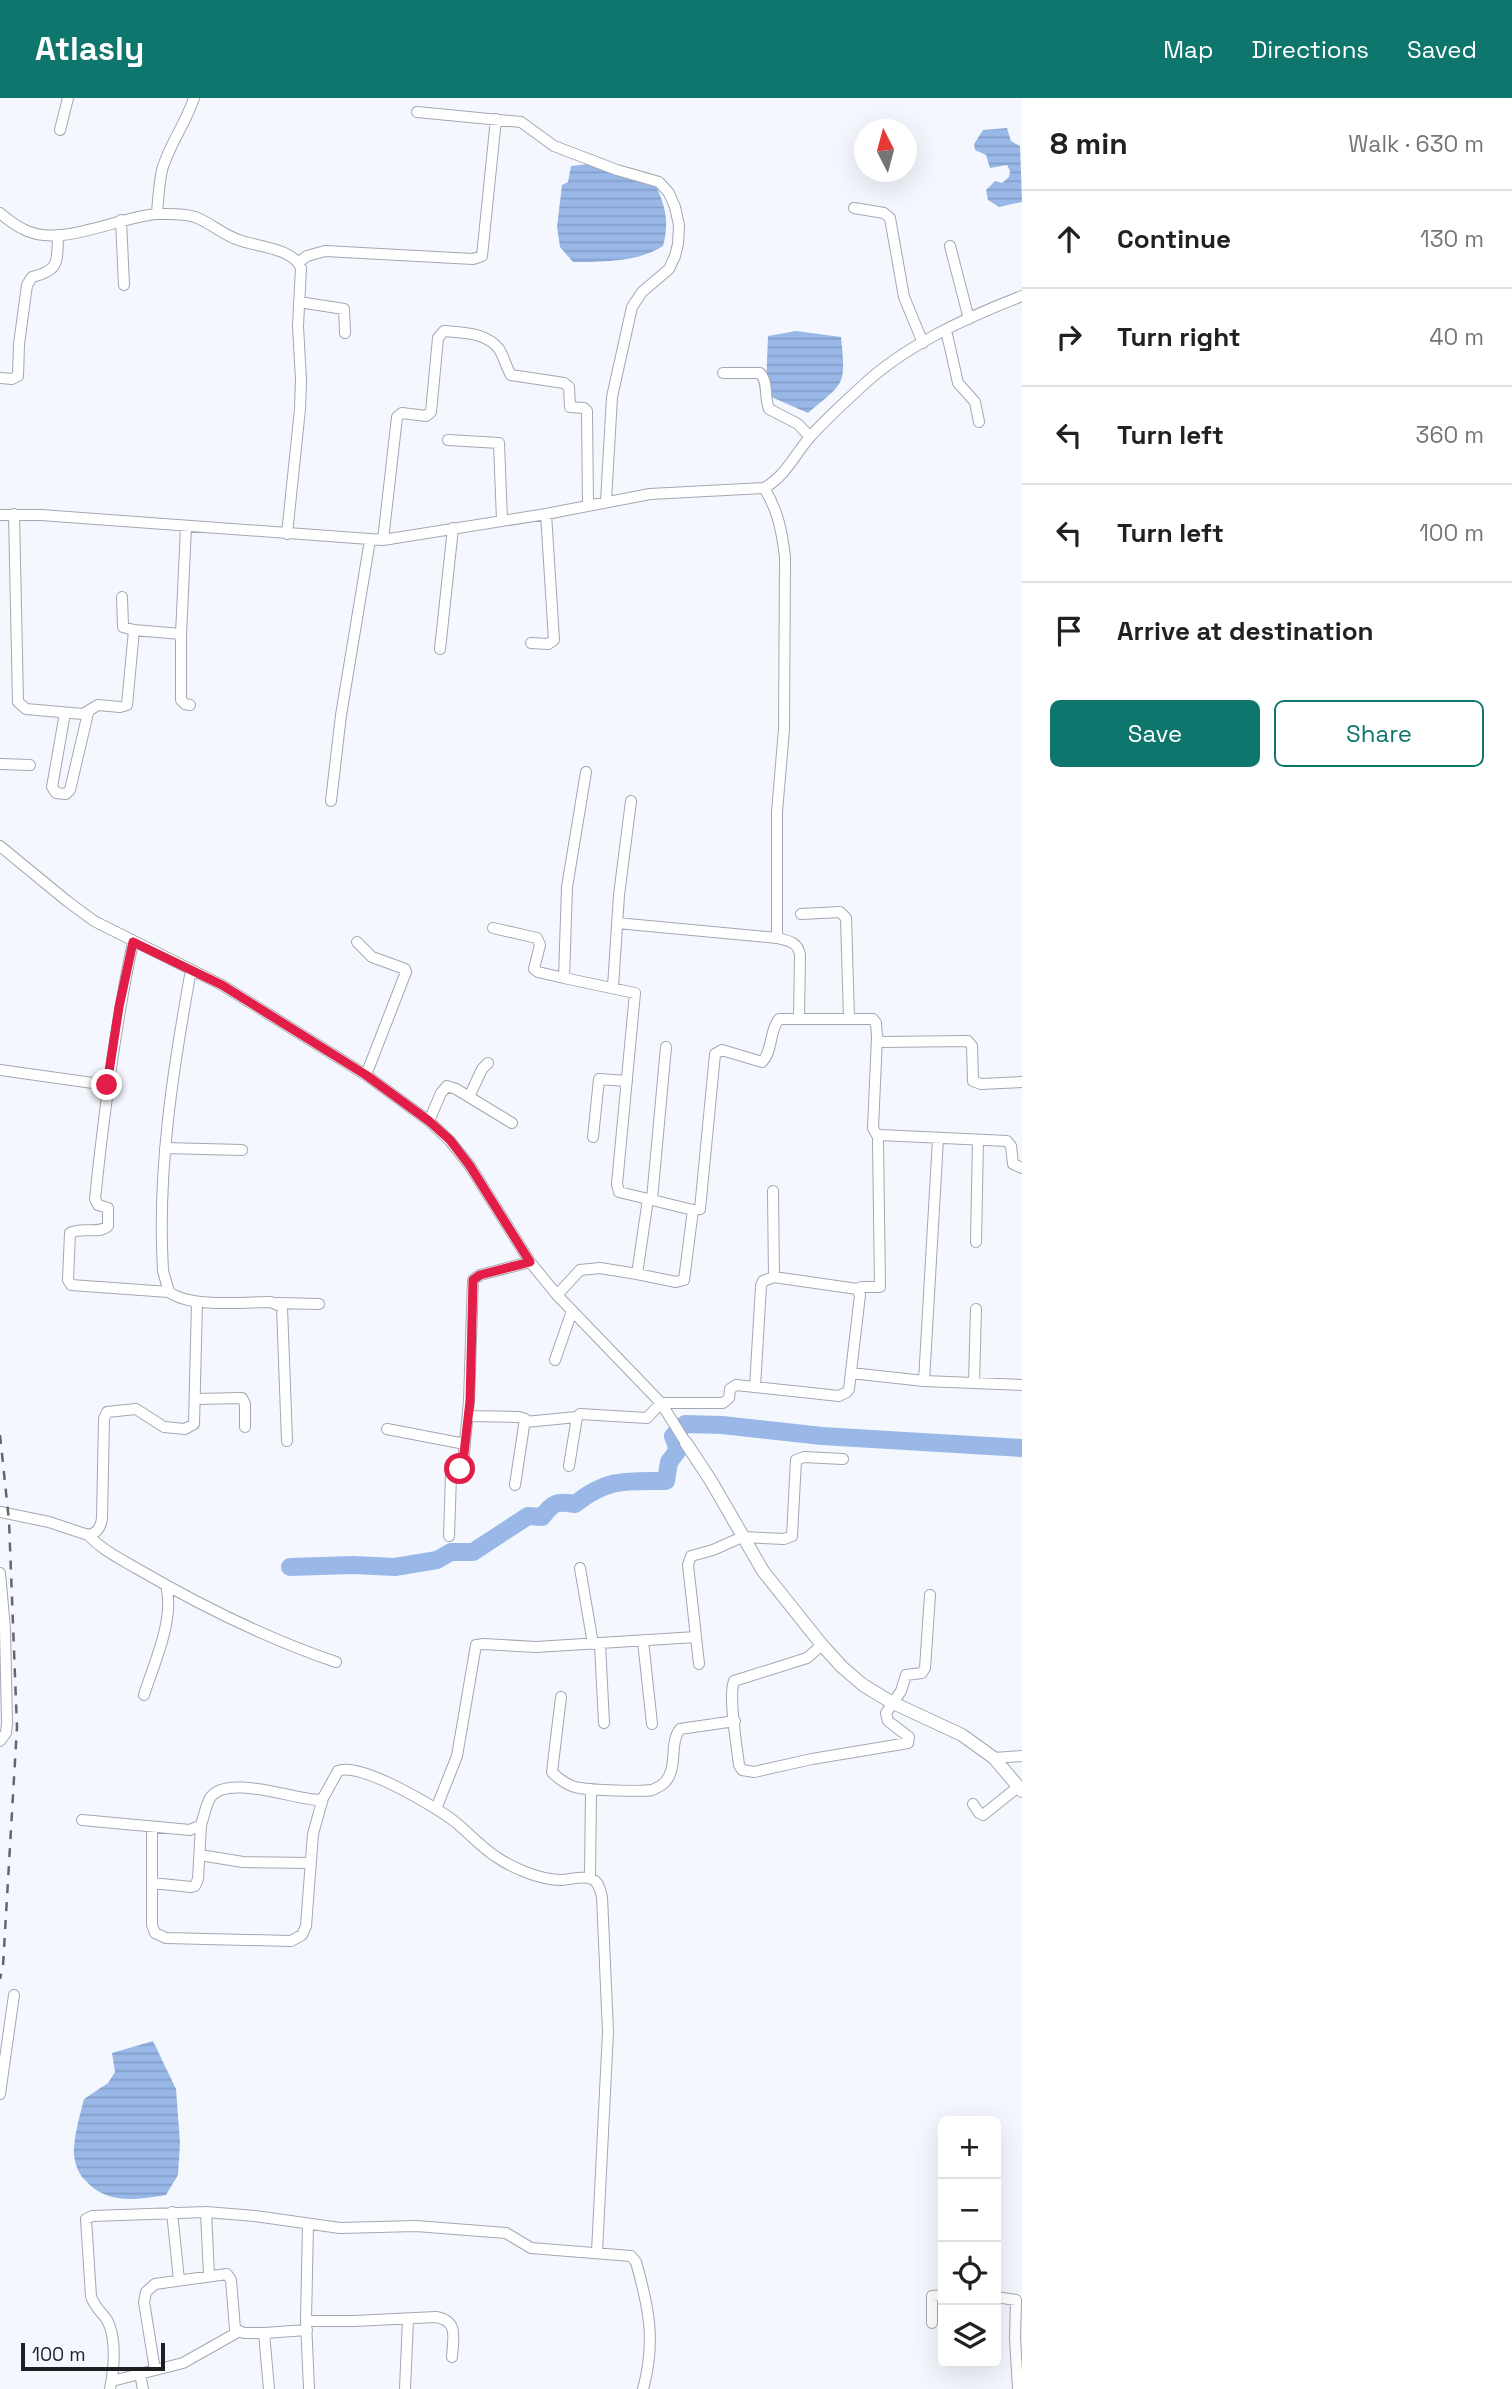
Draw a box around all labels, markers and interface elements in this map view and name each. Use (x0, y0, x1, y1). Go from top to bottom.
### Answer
text: Atlasly (35, 28, 144, 70)
text: Map (1163, 34, 1213, 65)
text: Directions (1251, 34, 1369, 65)
text: Saved (1407, 34, 1477, 65)
north arrow (854, 119, 917, 182)
text: 8 min (1050, 124, 1128, 163)
text: Walk · 630 m (1348, 129, 1484, 159)
icon: ahead (1050, 220, 1088, 258)
text: Continue (1117, 222, 1231, 256)
text: 130 m (1420, 224, 1484, 254)
icon: right (1050, 318, 1088, 356)
text: Turn right (1117, 320, 1241, 354)
text: 40 m (1429, 322, 1484, 352)
icon: left (1050, 416, 1088, 454)
text: Turn left (1117, 418, 1224, 452)
text: 360 m (1416, 420, 1484, 450)
icon: left (1050, 514, 1088, 552)
text: Turn left (1117, 516, 1224, 550)
text: 100 m (1419, 518, 1484, 548)
icon: arrive (1050, 612, 1088, 650)
text: Arrive at destination (1117, 614, 1374, 648)
button: Save (1050, 700, 1260, 767)
button: Share (1274, 700, 1484, 767)
route end (91, 1069, 122, 1100)
route start (444, 1453, 475, 1484)
map controls (938, 2116, 1001, 2368)
button: + (938, 2116, 1001, 2179)
button: − (938, 2179, 1001, 2242)
button: locate (938, 2242, 1001, 2305)
button: layers (938, 2305, 1001, 2368)
scale bar (21, 2340, 164, 2372)
text: 100 m (32, 2342, 86, 2367)

